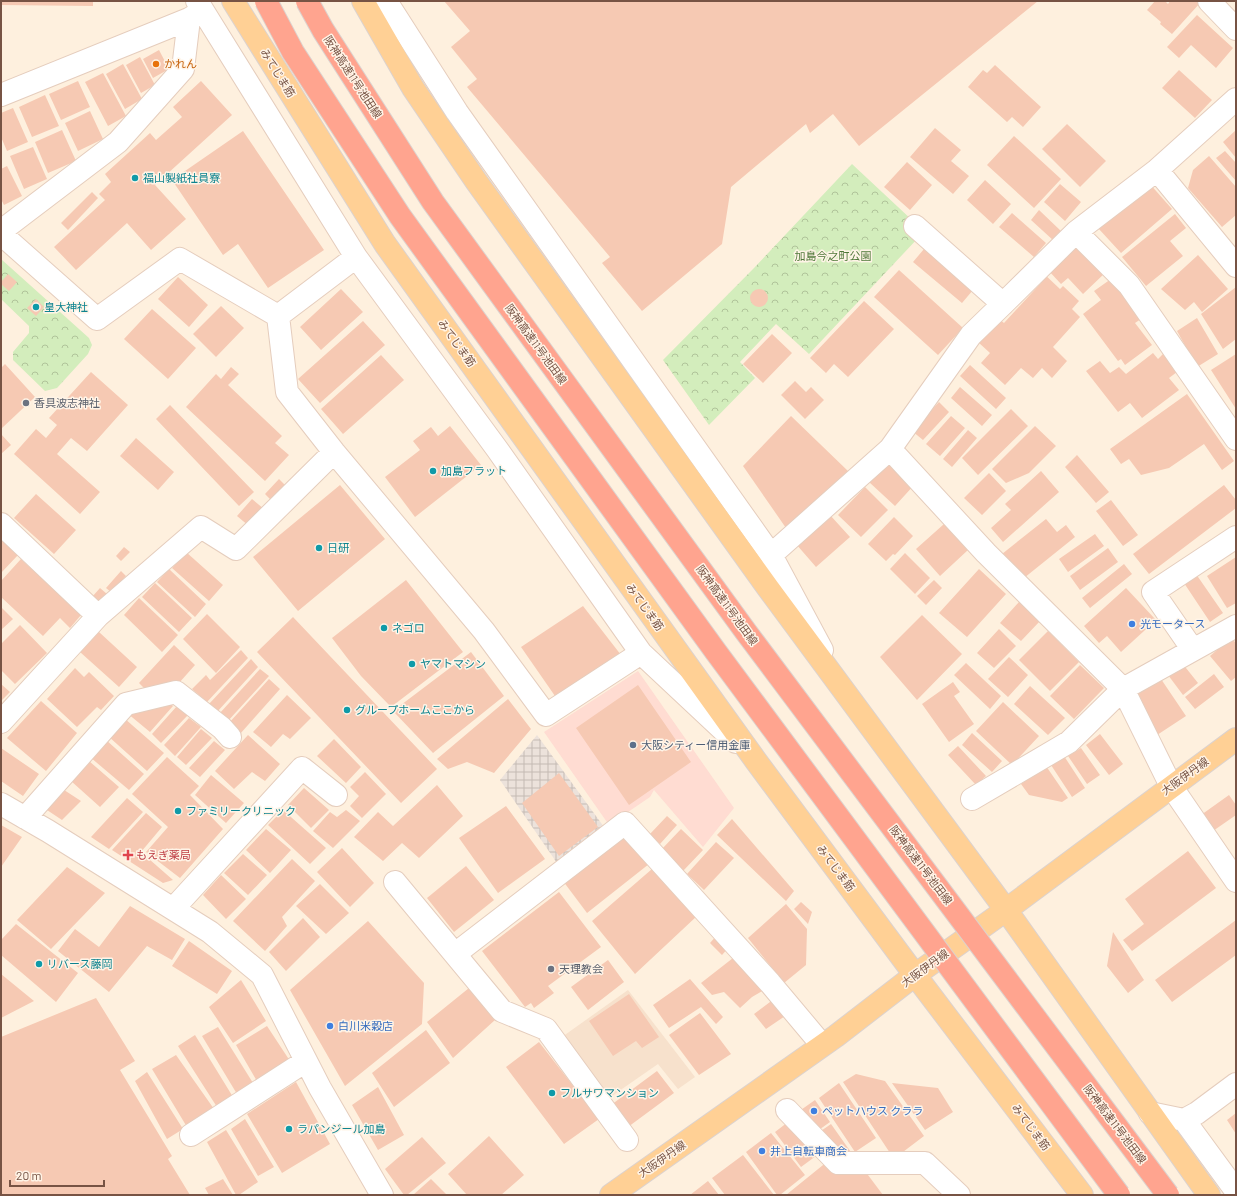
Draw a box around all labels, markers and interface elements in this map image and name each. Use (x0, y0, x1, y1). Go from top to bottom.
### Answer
street label: 阪神高速11号池田線 (322, 33, 385, 120)
street label: みてじま筋 (258, 46, 299, 100)
place label: かれん (164, 57, 197, 70)
marker: かれん (151, 59, 161, 69)
place label: 福山製紙社員寮 (143, 171, 220, 184)
marker: 福山製紙社員寮 (130, 173, 140, 183)
park label: 加島今之町公園 (795, 249, 872, 262)
place label: 皇大神社 (44, 300, 88, 313)
street label: 阪神高速11号池田線 (503, 301, 570, 386)
marker: 皇大神社 (31, 302, 41, 312)
street label: みてじま筋 (436, 317, 479, 369)
place label: 香具波志神社 (34, 396, 100, 409)
marker: 香具波志神社 (21, 398, 31, 408)
place label: 加島フラット (441, 464, 507, 477)
marker: 加島フラット (428, 466, 438, 476)
place label: 日研 (327, 541, 349, 554)
marker: 日研 (314, 543, 324, 553)
street label: 阪神高速11号池田線 (694, 562, 761, 647)
street label: みてじま筋 (624, 581, 667, 633)
place label: 光モータース (1140, 617, 1205, 630)
marker: 光モータース (1127, 619, 1137, 629)
place label: ネゴロ (392, 621, 425, 634)
marker: ネゴロ (379, 623, 389, 633)
place label: ヤマトマシン (420, 657, 486, 670)
marker: ヤマトマシン (407, 659, 417, 669)
place label: グループホームここから (355, 703, 475, 716)
marker: グループホームここから (342, 705, 352, 715)
place label: 大阪シティー信用金庫 (641, 738, 750, 751)
marker: 大阪シティー信用金庫 (628, 740, 638, 750)
street label: 大阪伊丹線 (1159, 754, 1211, 797)
place label: ファミリークリニック (186, 804, 296, 817)
marker: ファミリークリニック (173, 806, 183, 816)
street label: 阪神高速11号池田線 (887, 823, 955, 907)
street label: みてじま筋 (815, 842, 858, 894)
place label: もえぎ薬局 (136, 848, 191, 861)
marker: もえぎ薬局 (123, 850, 133, 860)
street label: 大阪伊丹線 (899, 946, 951, 989)
place label: リバース藤岡 (47, 957, 112, 970)
marker: リバース藤岡 (34, 959, 44, 969)
place label: 天理教会 (559, 962, 603, 975)
marker: 天理教会 (546, 964, 556, 974)
place label: 白川米穀店 (338, 1019, 393, 1032)
marker: 白川米穀店 (325, 1021, 335, 1031)
street label: 阪神高速11号池田線 (1081, 1082, 1149, 1166)
place label: フルサワマンション (560, 1086, 659, 1099)
marker: フルサワマンション (547, 1088, 557, 1098)
street label: みてじま筋 (1010, 1101, 1053, 1153)
place label: ペットハウス クララ (822, 1104, 923, 1117)
marker: ペットハウス クララ (809, 1106, 819, 1116)
place label: ラパンジール加島 (297, 1122, 385, 1135)
marker: ラパンジール加島 (284, 1124, 294, 1134)
street label: 大阪伊丹線 (635, 1137, 688, 1180)
place label: 井上自転車商会 (770, 1144, 847, 1157)
marker: 井上自転車商会 (757, 1146, 767, 1156)
scale bar (10, 1162, 104, 1188)
text: 20 m (16, 1168, 42, 1182)

